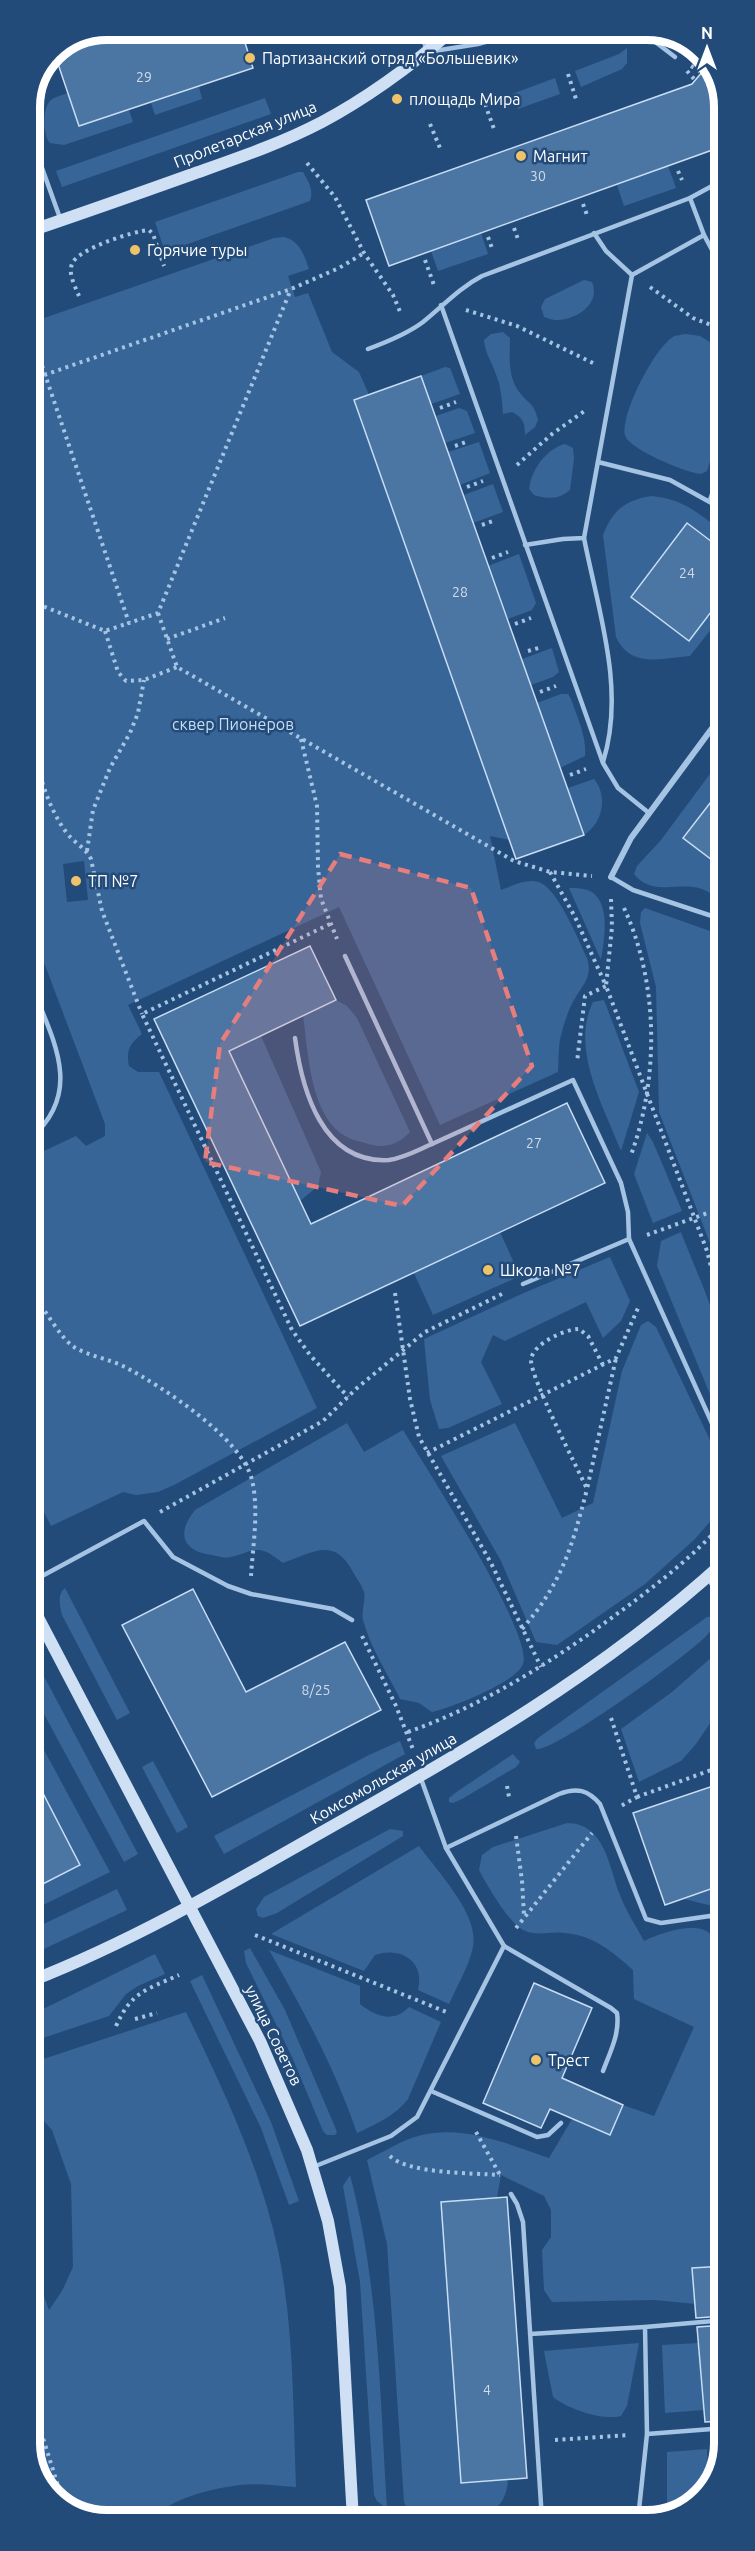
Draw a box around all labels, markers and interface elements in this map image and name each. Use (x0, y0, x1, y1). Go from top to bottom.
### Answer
north arrow (677, 18, 737, 78)
text: N (701, 24, 713, 42)
place label: Партизанский отряд «Большевик» (262, 49, 518, 67)
marker: Партизанский отряд «Большевик» (243, 51, 257, 65)
house number: 29 (136, 69, 152, 85)
place label: площадь Мира (409, 90, 521, 108)
marker: площадь Мира (390, 92, 404, 106)
street label: Пролетарская улица (171, 97, 319, 171)
place label: Магнит (533, 147, 588, 165)
marker: Магнит (514, 149, 528, 163)
house number: 30 (530, 168, 546, 184)
place label: Горячие туры (147, 241, 247, 259)
marker: Горячие туры (128, 243, 142, 257)
house number: 24 (679, 565, 695, 581)
house number: 28 (452, 584, 468, 600)
park label: сквер Пионеров (172, 715, 294, 733)
place label: ТП №7 (88, 872, 138, 890)
marker: ТП №7 (69, 874, 83, 888)
house number: 27 (526, 1135, 542, 1151)
place label: Школа №7 (500, 1261, 581, 1279)
marker: Школа №7 (481, 1263, 495, 1277)
house number: 8/25 (302, 1682, 330, 1698)
street label: Комсомольская улица (307, 1729, 459, 1827)
street label: улица Советов (242, 1982, 306, 2088)
place label: Трест (548, 2051, 589, 2069)
marker: Трест (529, 2053, 543, 2067)
house number: 4 (483, 2382, 491, 2398)

